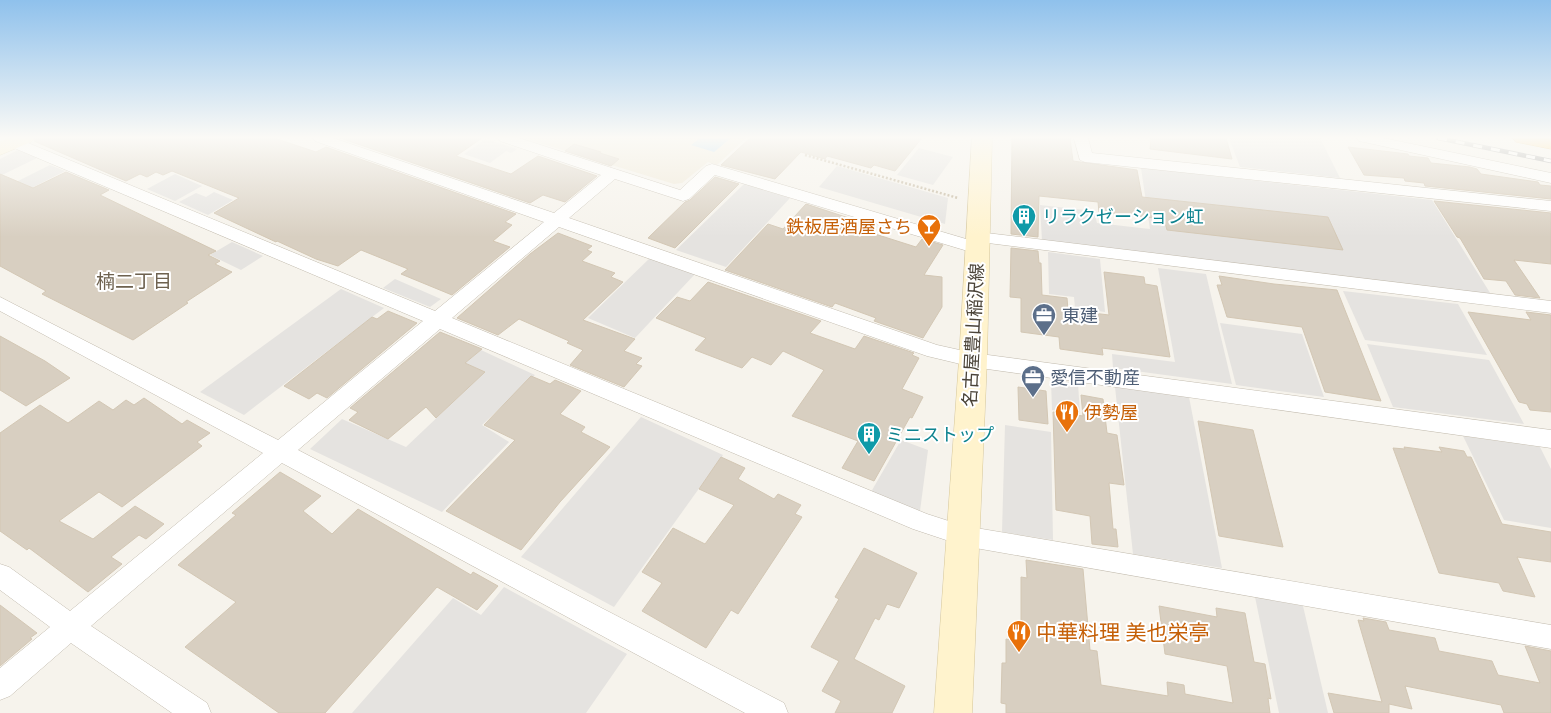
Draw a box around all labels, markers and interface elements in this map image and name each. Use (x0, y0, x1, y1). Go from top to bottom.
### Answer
building icon: リラクゼーション虹 (1011, 203, 1037, 237)
place label: リラクゼーション虹 (1042, 205, 1204, 228)
bar icon: 鉄板居酒屋さち (916, 213, 942, 247)
place label: 鉄板居酒屋さち (786, 215, 912, 238)
street label: 名古屋豊山稲沢線 (958, 262, 988, 408)
district label: 楠二丁目 (96, 269, 172, 293)
office icon: 東建 (1031, 302, 1057, 336)
place label: 東建 (1062, 304, 1098, 327)
office icon: 愛信不動産 (1020, 364, 1046, 398)
place label: 愛信不動産 (1050, 366, 1140, 389)
restaurant icon: 伊勢屋 (1054, 399, 1080, 433)
place label: 伊勢屋 (1084, 401, 1138, 424)
building icon: ミニストップ (856, 421, 882, 455)
place label: ミニストップ (886, 423, 994, 446)
restaurant icon: 中華料理 美也栄亭 (1006, 619, 1032, 653)
place label: 中華料理 美也栄亭 (1036, 619, 1209, 645)

